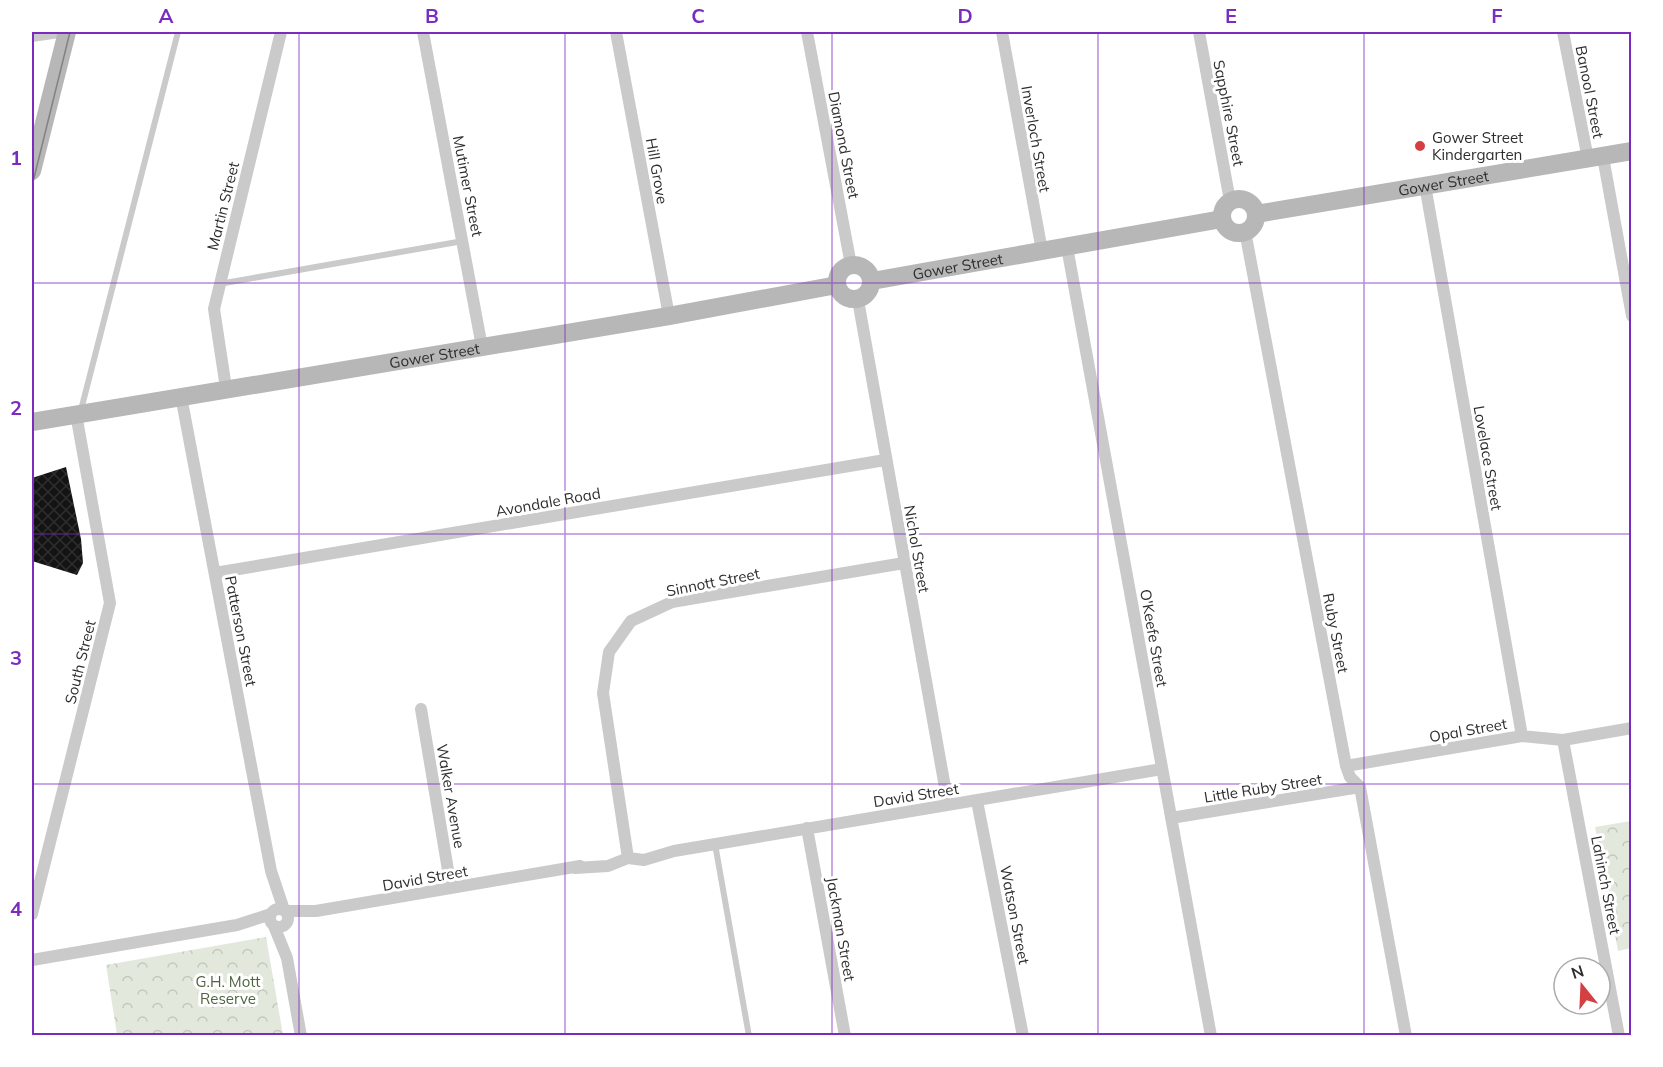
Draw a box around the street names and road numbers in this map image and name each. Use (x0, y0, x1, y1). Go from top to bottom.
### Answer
street label: Banool Street (1572, 44, 1608, 140)
street label: Sapphire Street (1209, 58, 1249, 168)
street label: Inverloch Street (1017, 84, 1055, 194)
street label: Diamond Street (824, 90, 864, 200)
street label: Mutimer Street (449, 134, 487, 238)
street label: Hill Grove (642, 136, 672, 206)
street label: Martin Street (203, 160, 243, 252)
street label: Gower Street (1397, 166, 1490, 200)
street label: Gower Street (911, 248, 1004, 283)
street label: Gower Street (388, 338, 481, 372)
street label: Lovelace Street (1469, 404, 1507, 512)
street label: Avondale Road (494, 483, 602, 521)
street label: Nichol Street (900, 504, 934, 594)
street label: Sinnott Street (665, 564, 761, 600)
street label: Patterson Street (221, 574, 261, 688)
street label: O'Keefe Street (1136, 588, 1172, 688)
street label: Ruby Street (1319, 591, 1353, 675)
street label: South Street (60, 618, 100, 706)
street label: Opal Street (1428, 714, 1508, 746)
street label: Walker Avenue (432, 742, 470, 850)
street label: Little Ruby Street (1203, 769, 1323, 807)
street label: David Street (872, 779, 960, 811)
street label: Lahinch Street (1587, 834, 1625, 936)
street label: David Street (381, 861, 469, 895)
street label: Watson Street (996, 864, 1034, 966)
street label: Jackman Street (822, 875, 860, 983)

